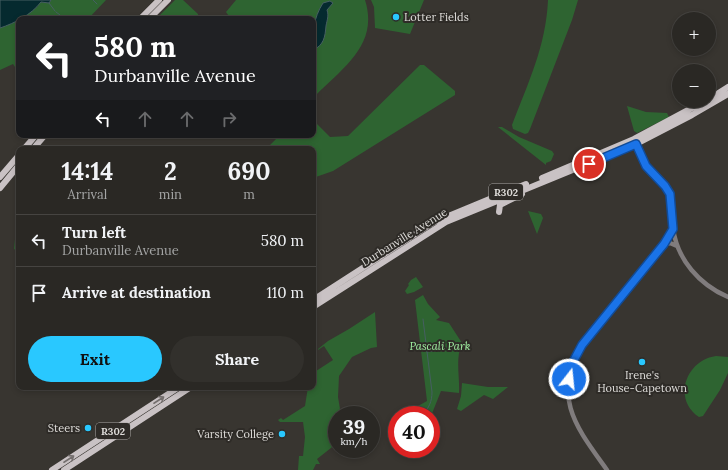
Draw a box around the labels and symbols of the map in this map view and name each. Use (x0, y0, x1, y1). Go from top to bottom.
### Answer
place label: Lotter Fields (404, 10, 469, 24)
marker: Lotter Fields (391, 12, 401, 22)
pin (572, 147, 606, 181)
road number: R302 (489, 184, 523, 200)
street label: Durbanville Avenue (358, 205, 450, 269)
park label: Pascali Park (410, 339, 471, 353)
marker: Irene's House-Capetown (637, 357, 647, 367)
position arrow (548, 358, 590, 400)
place label: Irene's House-Capetown (597, 368, 687, 395)
one-way arrow (153, 396, 164, 404)
speed limit sign: 40 (388, 406, 440, 458)
place label: Steers (48, 421, 80, 435)
marker: Steers (83, 423, 93, 433)
road number: R302 (96, 423, 130, 439)
place label: Varsity College (196, 427, 274, 441)
marker: Varsity College (277, 429, 287, 439)
one-way arrow (63, 455, 74, 463)

